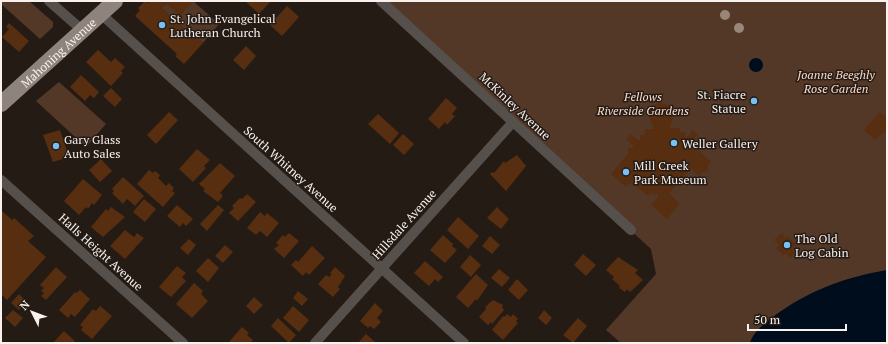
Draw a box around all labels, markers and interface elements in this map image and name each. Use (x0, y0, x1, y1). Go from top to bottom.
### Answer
place label: St. John Evangelical Lutheran Church (170, 11, 276, 40)
street label: Mahoning Avenue (17, 14, 99, 90)
marker: St. John Evangelical Lutheran Church (157, 20, 167, 30)
park label: Joanne Beeghly Rose Garden (796, 67, 875, 96)
street label: McKinley Avenue (476, 69, 554, 143)
place label: St. Fiacre Statue (697, 87, 746, 116)
park label: Fellows Riverside Gardens (596, 89, 689, 118)
marker: St. Fiacre Statue (749, 96, 759, 106)
street label: South Whitney Avenue (241, 123, 341, 215)
place label: Gary Glass Auto Sales (64, 132, 120, 161)
place label: Weller Gallery (682, 136, 759, 151)
marker: Weller Gallery (669, 138, 679, 148)
marker: Gary Glass Auto Sales (51, 141, 61, 151)
place label: Mill Creek Park Museum (634, 158, 707, 187)
marker: Mill Creek Park Museum (621, 167, 631, 177)
street label: Hillsdale Avenue (369, 186, 439, 262)
street label: Halls Height Avenue (56, 210, 146, 294)
place label: The Old Log Cabin (795, 231, 849, 260)
marker: The Old Log Cabin (782, 240, 792, 250)
north arrow (12, 292, 52, 332)
text: N (17, 297, 33, 313)
scale bar (748, 306, 846, 332)
text: 50 m (754, 312, 781, 327)

